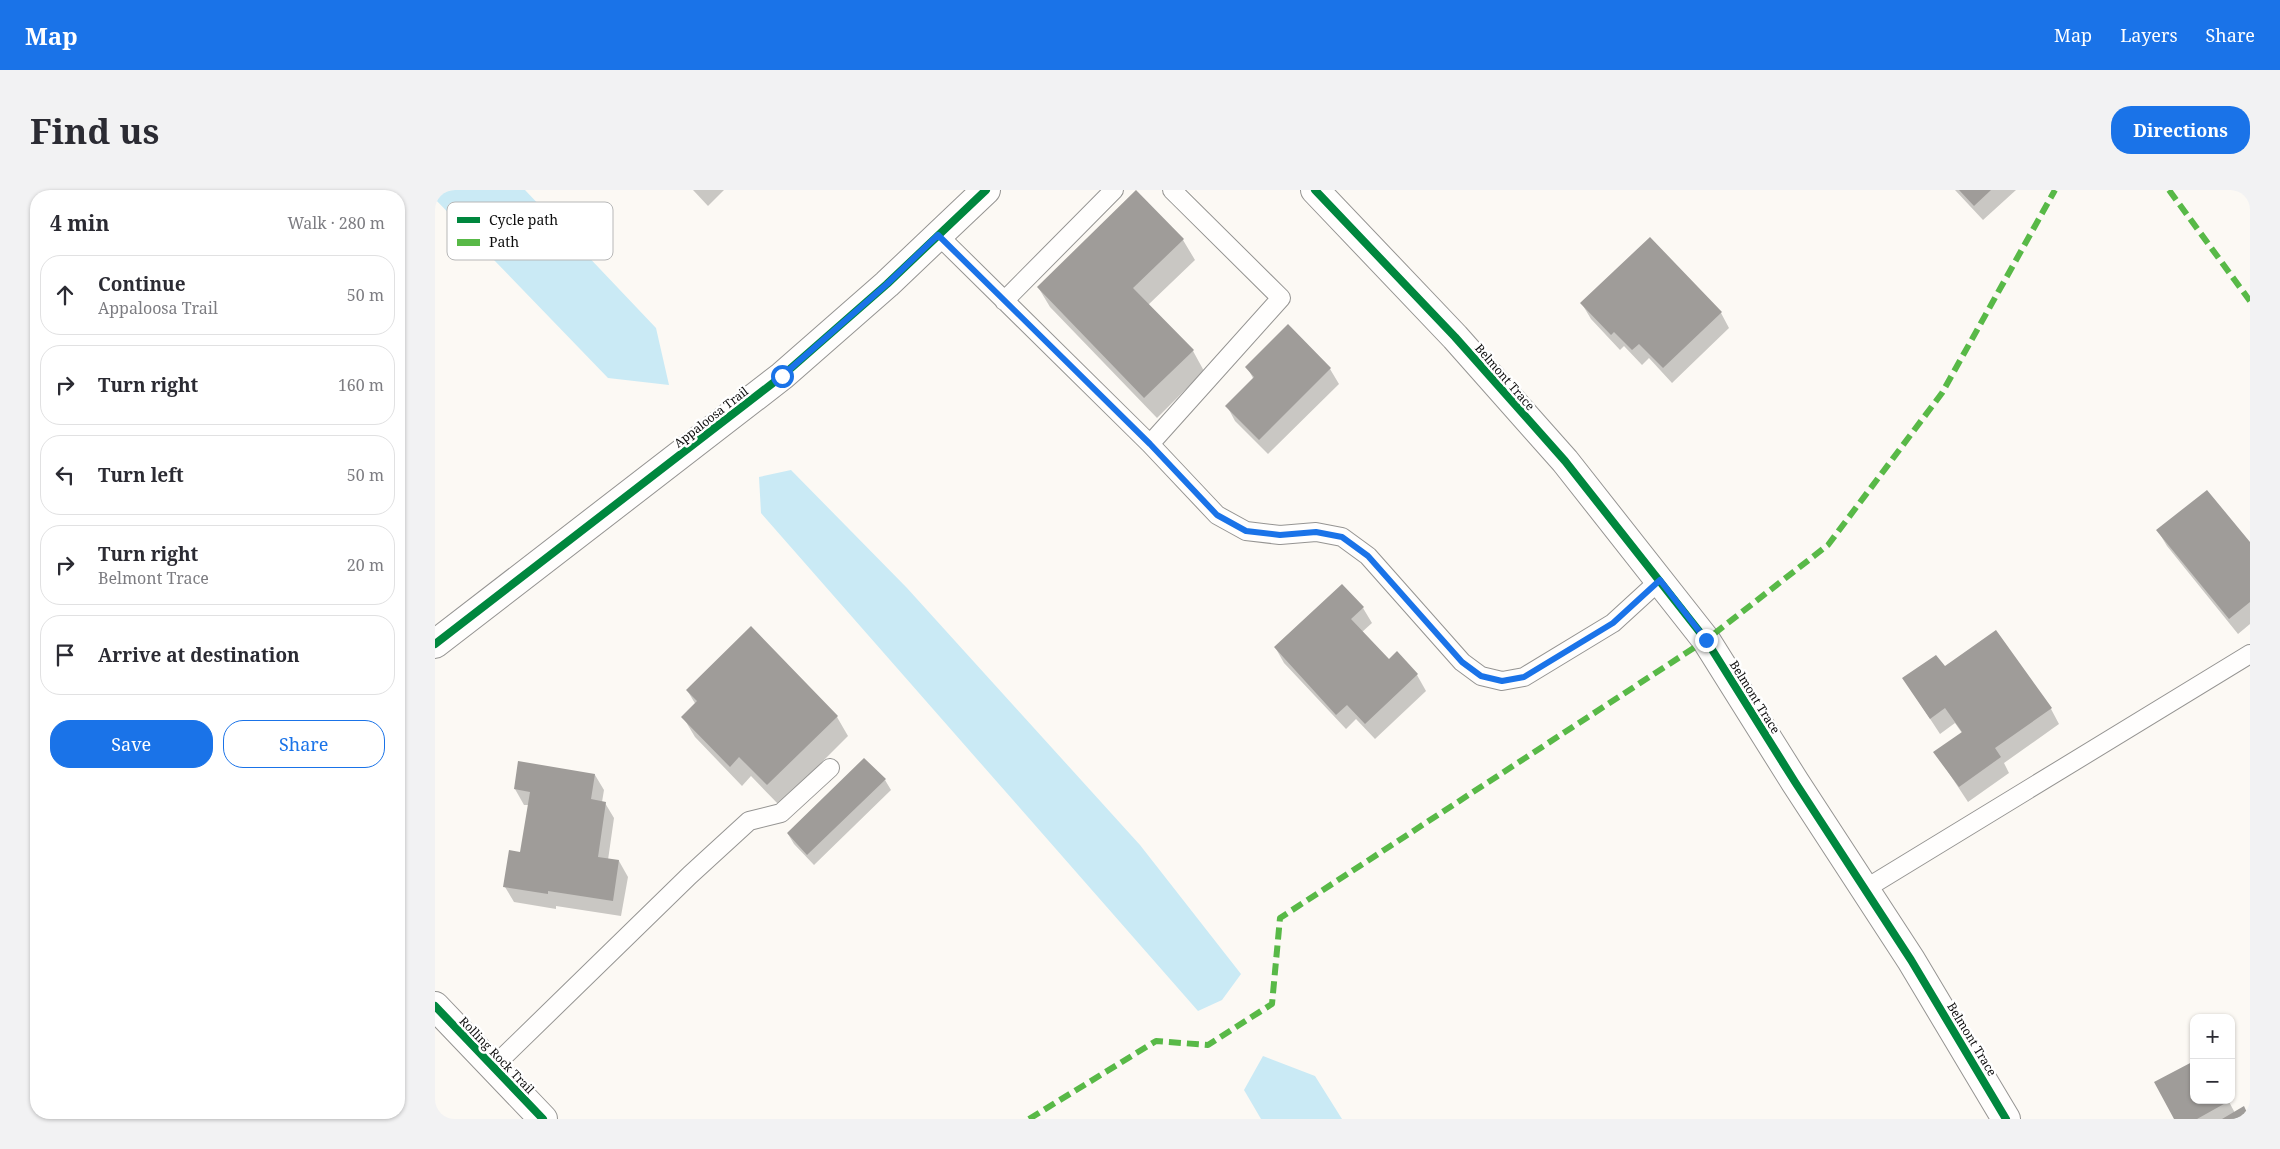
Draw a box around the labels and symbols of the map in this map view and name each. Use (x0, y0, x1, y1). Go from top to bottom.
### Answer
legend (447, 202, 613, 260)
text: Cycle path (489, 210, 558, 229)
text: Path (489, 232, 519, 251)
street label: Belmont Trace (1471, 340, 1539, 414)
route start (771, 365, 794, 388)
street label: Appaloosa Trail (670, 382, 752, 451)
route end (1695, 629, 1718, 652)
street label: Belmont Trace (1726, 657, 1784, 737)
street label: Belmont Trace (1943, 999, 2001, 1079)
street label: Rolling Rock Trail (456, 1013, 538, 1098)

